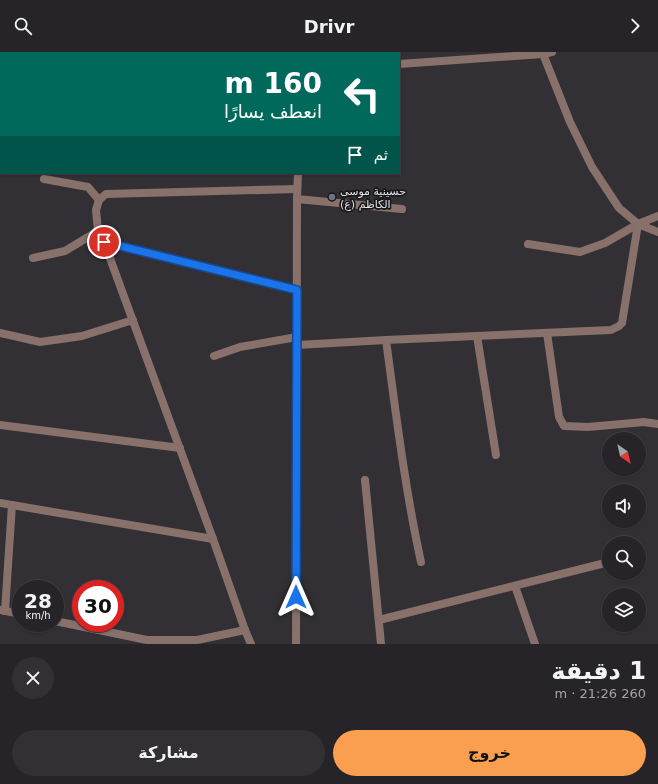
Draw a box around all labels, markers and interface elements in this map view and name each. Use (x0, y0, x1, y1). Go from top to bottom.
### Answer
icon: search (12, 15, 34, 37)
icon: forward (624, 15, 646, 37)
text: Drivr (304, 16, 354, 37)
text: 160 m (225, 67, 322, 100)
icon: left (336, 68, 388, 120)
text: انعطف يسارًا (224, 101, 322, 122)
icon: arrive (344, 144, 366, 166)
text: ثم (374, 146, 388, 164)
place label: حسينية موسى الكاظم (ع) (340, 185, 406, 211)
marker: حسينية موسى الكاظم (ع) (327, 192, 337, 202)
pin (87, 225, 121, 259)
icon: arrive (93, 231, 115, 253)
north arrow (602, 432, 646, 476)
map controls (602, 432, 646, 632)
button: sound (602, 484, 646, 528)
button: search (602, 536, 646, 580)
position arrow (275, 576, 317, 618)
speed limit sign: 30 (72, 580, 124, 632)
button: layers (602, 588, 646, 632)
text: 28 (24, 589, 52, 613)
text: km/h (25, 610, 51, 621)
button: close (12, 657, 54, 699)
text: 1 دقيقة (551, 657, 646, 685)
text: 260 m · 21:26 (555, 686, 646, 701)
button: مشاركة (12, 730, 325, 776)
button: خروج (333, 730, 646, 776)

